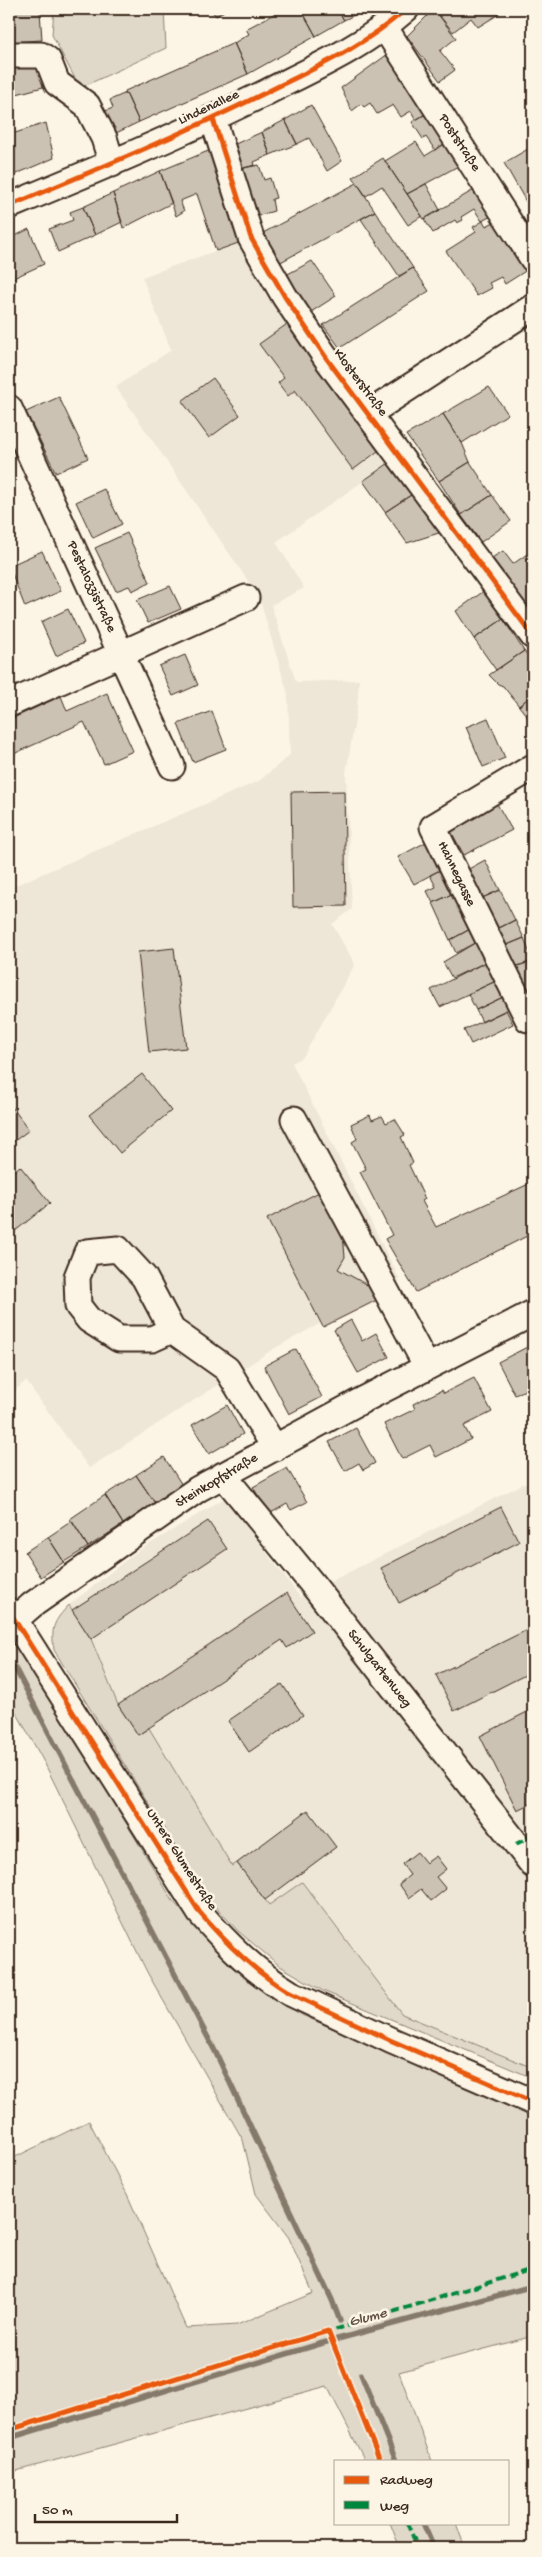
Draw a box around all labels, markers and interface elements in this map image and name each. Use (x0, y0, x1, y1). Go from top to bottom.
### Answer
street label: Lindenallee (176, 86, 243, 130)
street label: Poststraße (434, 110, 484, 176)
street label: Klosterstraße (329, 346, 391, 421)
street label: Pestalozzistraße (62, 538, 120, 636)
street label: Hahnegasse (433, 839, 479, 910)
street label: Steinkopfstraße (173, 1449, 262, 1512)
street label: Schulgartenweg (343, 1626, 415, 1712)
street label: Untere Glumestraße (142, 1806, 221, 1915)
water label: Glume (347, 2304, 390, 2332)
legend (334, 2460, 510, 2524)
text: Radweg (380, 2472, 433, 2490)
scale bar (35, 2492, 178, 2524)
text: Weg (380, 2498, 409, 2516)
text: 50 m (42, 2502, 73, 2520)

